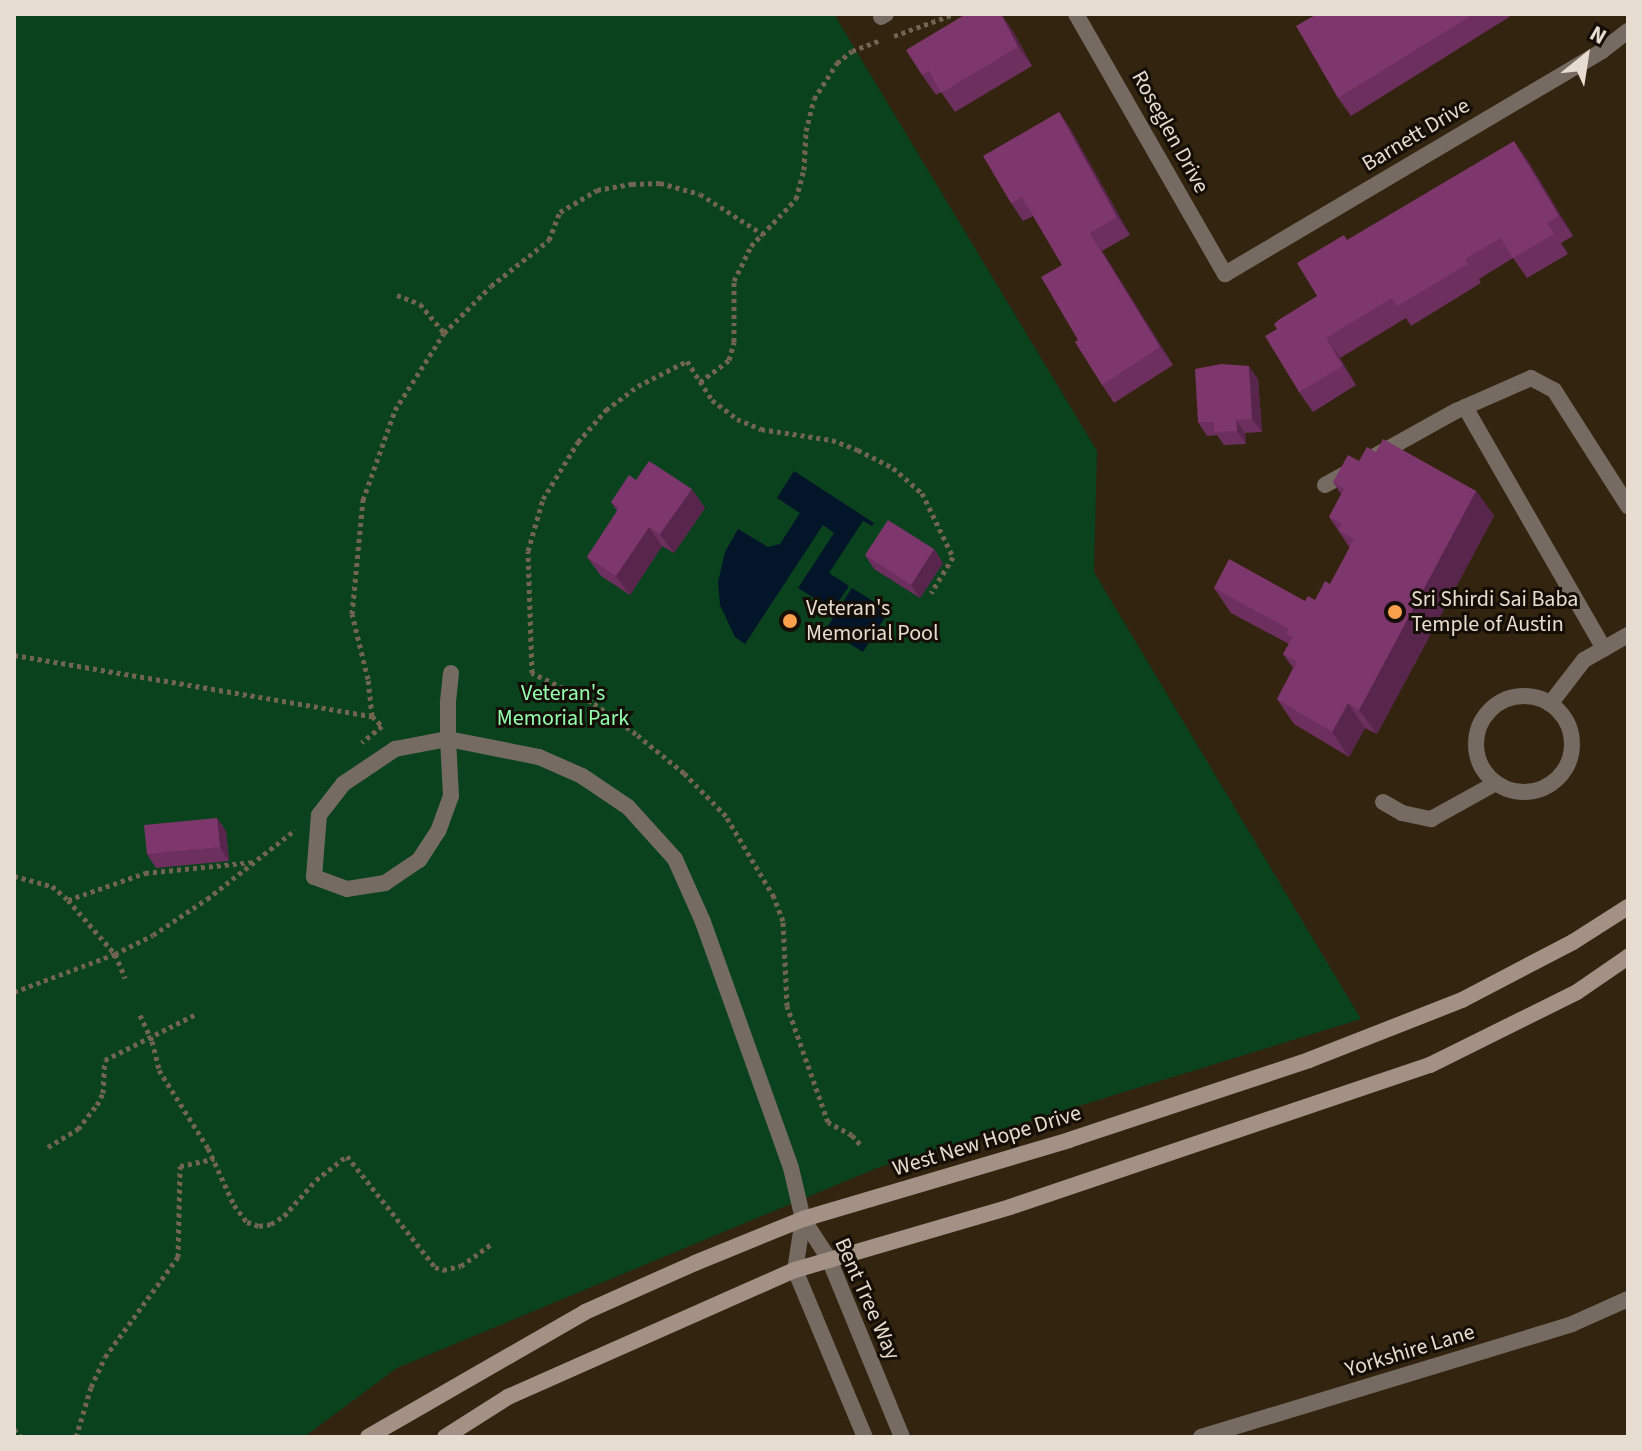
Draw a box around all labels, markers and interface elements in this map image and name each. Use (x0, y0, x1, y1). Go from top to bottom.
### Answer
north arrow (1546, 16, 1626, 96)
text: N (1584, 18, 1612, 53)
street label: Roseglen Drive (1126, 66, 1214, 198)
street label: Barnett Drive (1357, 93, 1475, 177)
place label: Sri Shirdi Sai Baba Temple of Austin (1411, 586, 1578, 638)
place label: Veteran's Memorial Pool (806, 595, 939, 646)
marker: Sri Shirdi Sai Baba Temple of Austin (1386, 603, 1404, 621)
marker: Veteran's Memorial Pool (781, 612, 799, 630)
park label: Veteran's Memorial Park (497, 680, 629, 732)
street label: West New Hope Drive (890, 1100, 1084, 1182)
street label: Bent Tree Way (828, 1234, 906, 1364)
street label: Yorkshire Lane (1342, 1319, 1478, 1383)

